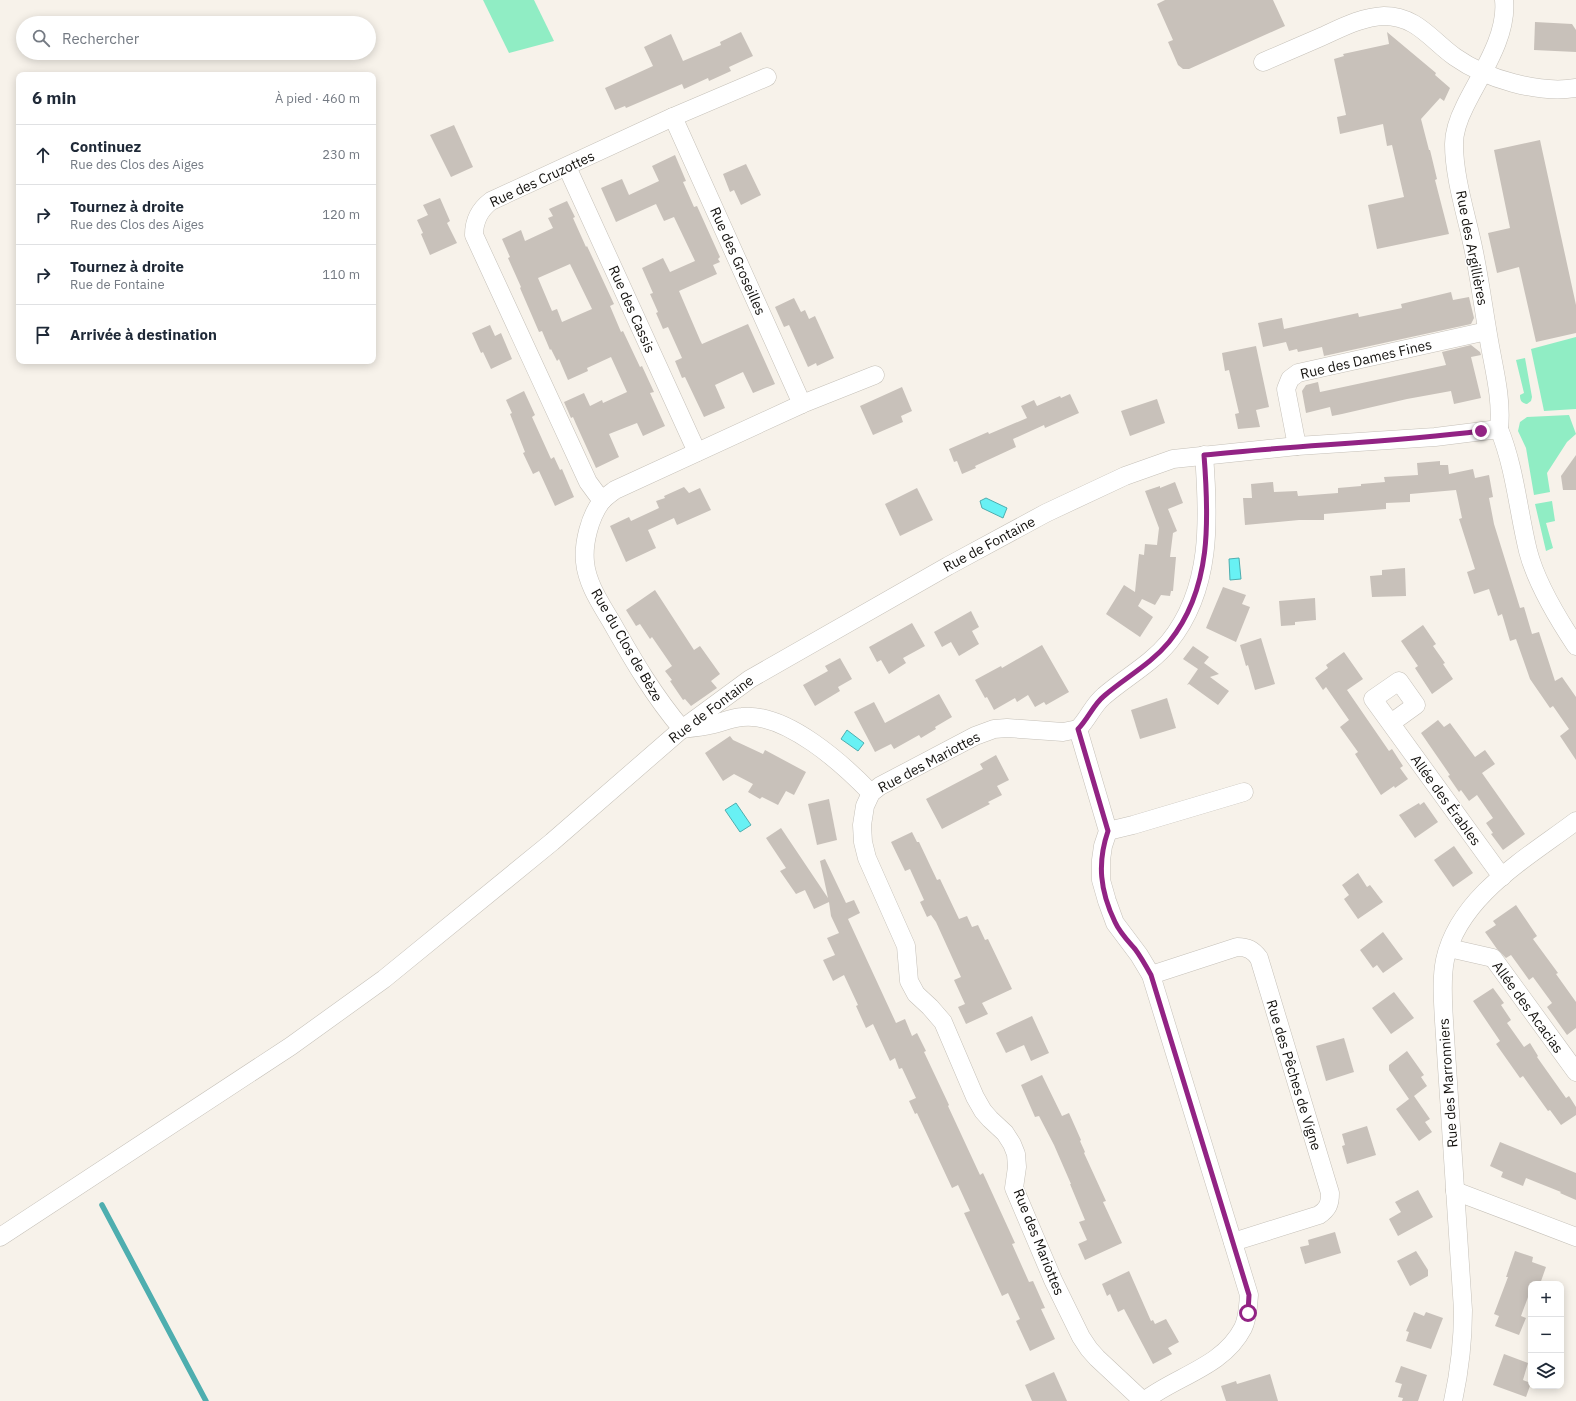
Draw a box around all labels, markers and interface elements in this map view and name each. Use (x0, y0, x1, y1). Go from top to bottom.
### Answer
search box (16, 16, 376, 60)
icon: search (30, 27, 52, 49)
text: Rechercher (62, 29, 139, 48)
text: 6 min (32, 87, 76, 109)
text: À pied · 460 m (275, 90, 360, 107)
text: Continuez (70, 137, 141, 156)
icon: ahead (32, 144, 54, 166)
text: 230 m (322, 146, 360, 163)
street label: Rue des Cruzottes (487, 147, 598, 211)
text: Rue des Clos des Aiges (70, 156, 204, 173)
street label: Rue des Argillières (1452, 189, 1492, 307)
text: Tournez à droite (70, 197, 184, 216)
icon: right (32, 204, 54, 226)
street label: Rue des Groseilles (706, 204, 770, 318)
text: 120 m (322, 206, 360, 223)
text: Rue des Clos des Aiges (70, 216, 204, 233)
text: Tournez à droite (70, 257, 184, 276)
street label: Rue des Cassis (605, 262, 659, 356)
icon: right (32, 264, 54, 286)
text: 110 m (322, 266, 360, 283)
text: Rue de Fontaine (70, 276, 165, 293)
icon: arrive (32, 324, 54, 346)
text: Arrivée à destination (70, 325, 217, 344)
street label: Rue des Dames Fines (1298, 335, 1434, 383)
route end (1472, 422, 1490, 440)
street label: Rue de Fontaine (940, 512, 1038, 576)
street label: Rue du Clos de Bèze (587, 585, 667, 705)
street label: Rue de Fontaine (665, 671, 757, 747)
street label: Rue des Mariottes (875, 727, 983, 797)
street label: Allée des Érables (1407, 750, 1486, 849)
street label: Allée des Acacias (1489, 957, 1568, 1057)
street label: Rue des Pêches de Vigne (1262, 997, 1326, 1153)
street label: Rue des Marronniers (1434, 1017, 1462, 1148)
street label: Rue des Mariottes (1009, 1186, 1069, 1298)
map controls (1528, 1281, 1564, 1389)
button: + (1528, 1281, 1564, 1317)
route start (1239, 1304, 1257, 1322)
button: − (1528, 1317, 1564, 1353)
button: layers (1528, 1353, 1564, 1389)

